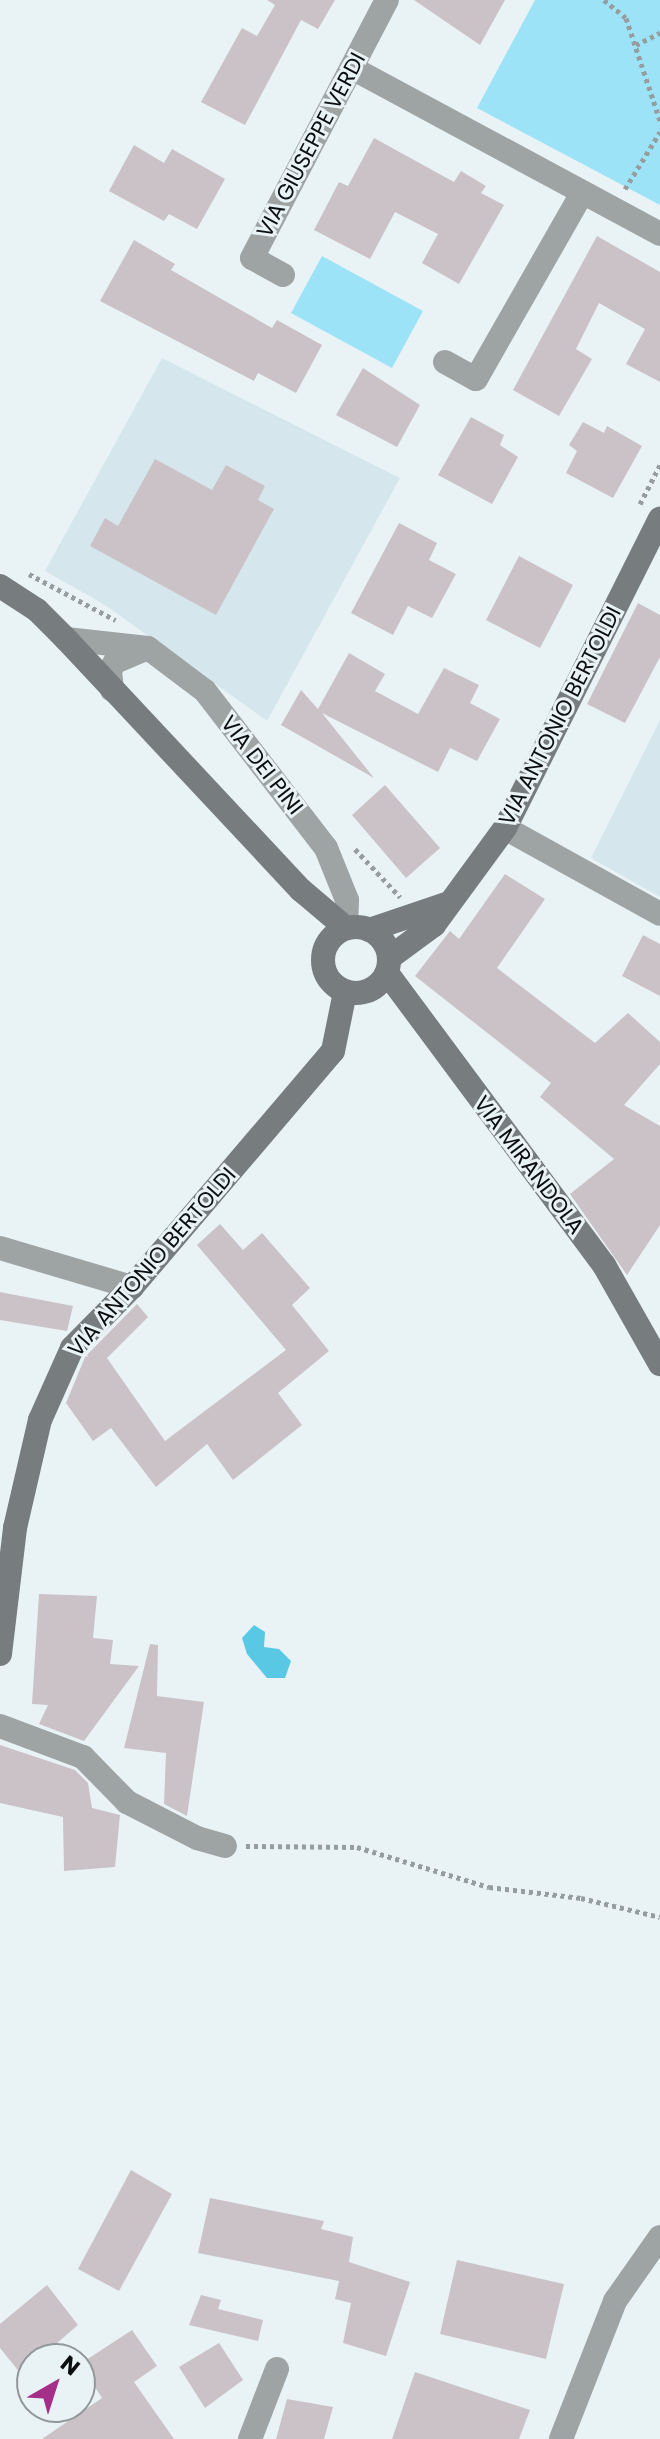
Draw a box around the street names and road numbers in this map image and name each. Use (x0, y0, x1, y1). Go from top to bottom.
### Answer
street label: VIA GIUSEPPE VERDI (251, 48, 371, 242)
street label: VIA ANTONIO BERTOLDI (493, 602, 627, 830)
street label: VIA DEI PINI (215, 710, 309, 820)
street label: VIA MIRANDOLA (468, 1091, 590, 1239)
street label: VIA ANTONIO BERTOLDI (63, 1162, 241, 1362)

